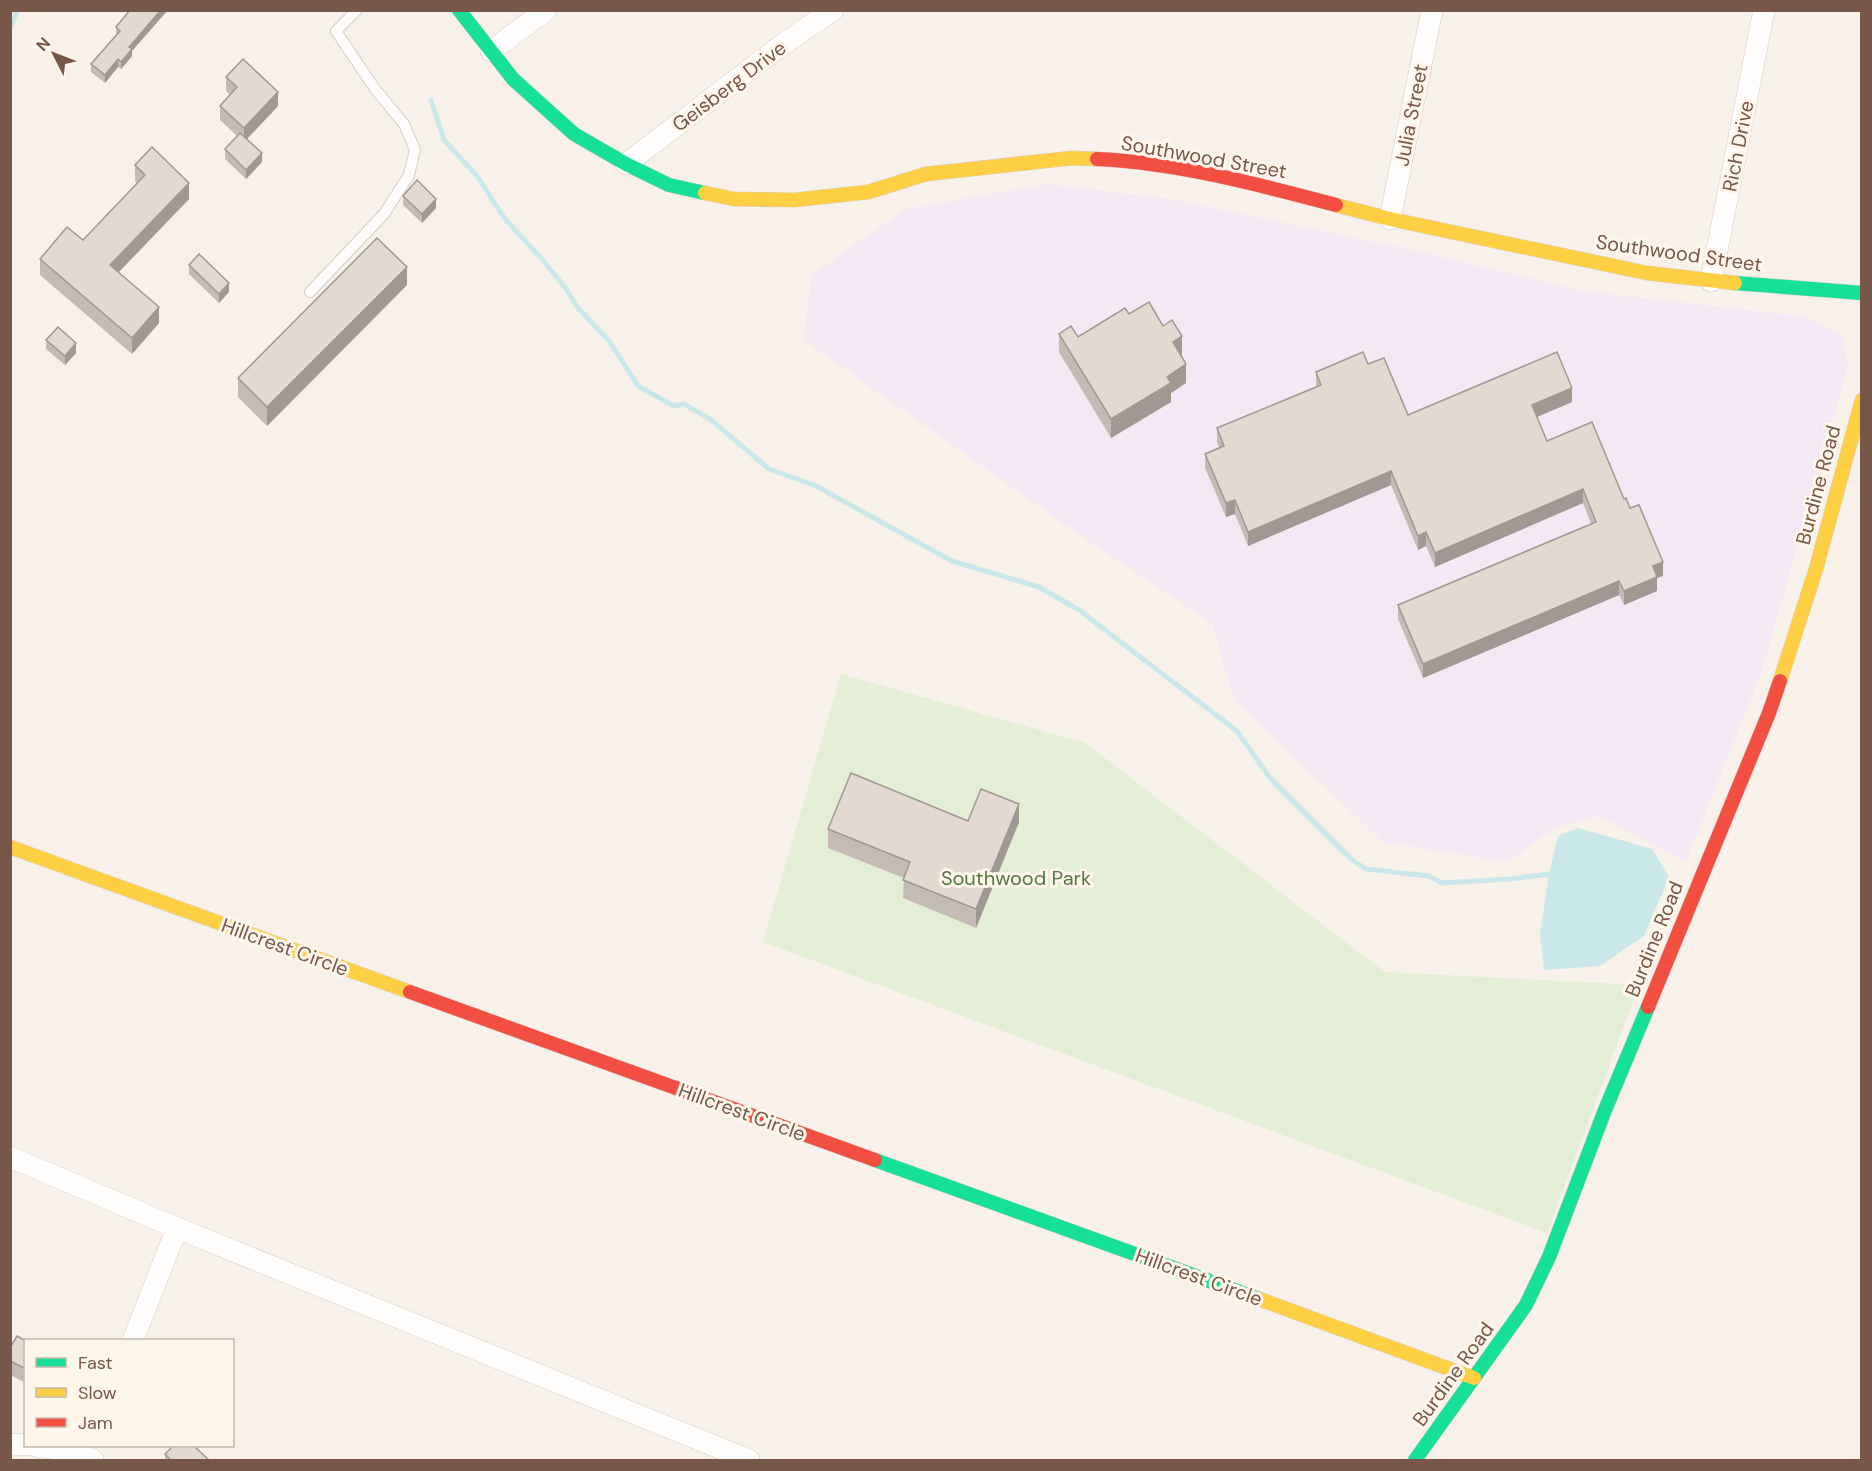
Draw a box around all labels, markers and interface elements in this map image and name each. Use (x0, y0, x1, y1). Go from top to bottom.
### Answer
north arrow (24, 24, 84, 84)
text: N (32, 33, 55, 56)
street label: Geisberg Drive (667, 35, 791, 137)
street label: Julia Street (1388, 62, 1434, 168)
street label: Rich Drive (1716, 98, 1760, 194)
street label: Southwood Street (1119, 130, 1289, 184)
street label: Southwood Street (1594, 228, 1764, 278)
street label: Burdine Road (1790, 422, 1846, 548)
park label: Southwood Park (941, 865, 1091, 891)
street label: Burdine Road (1619, 877, 1689, 1001)
street label: Hillcrest Circle (218, 912, 352, 982)
street label: Hillcrest Circle (675, 1077, 809, 1147)
street label: Hillcrest Circle (1132, 1242, 1266, 1312)
street label: Burdine Road (1406, 1317, 1500, 1431)
legend (24, 1339, 234, 1447)
text: Fast (78, 1351, 113, 1375)
text: Slow (78, 1381, 117, 1405)
text: Jam (78, 1411, 113, 1435)

